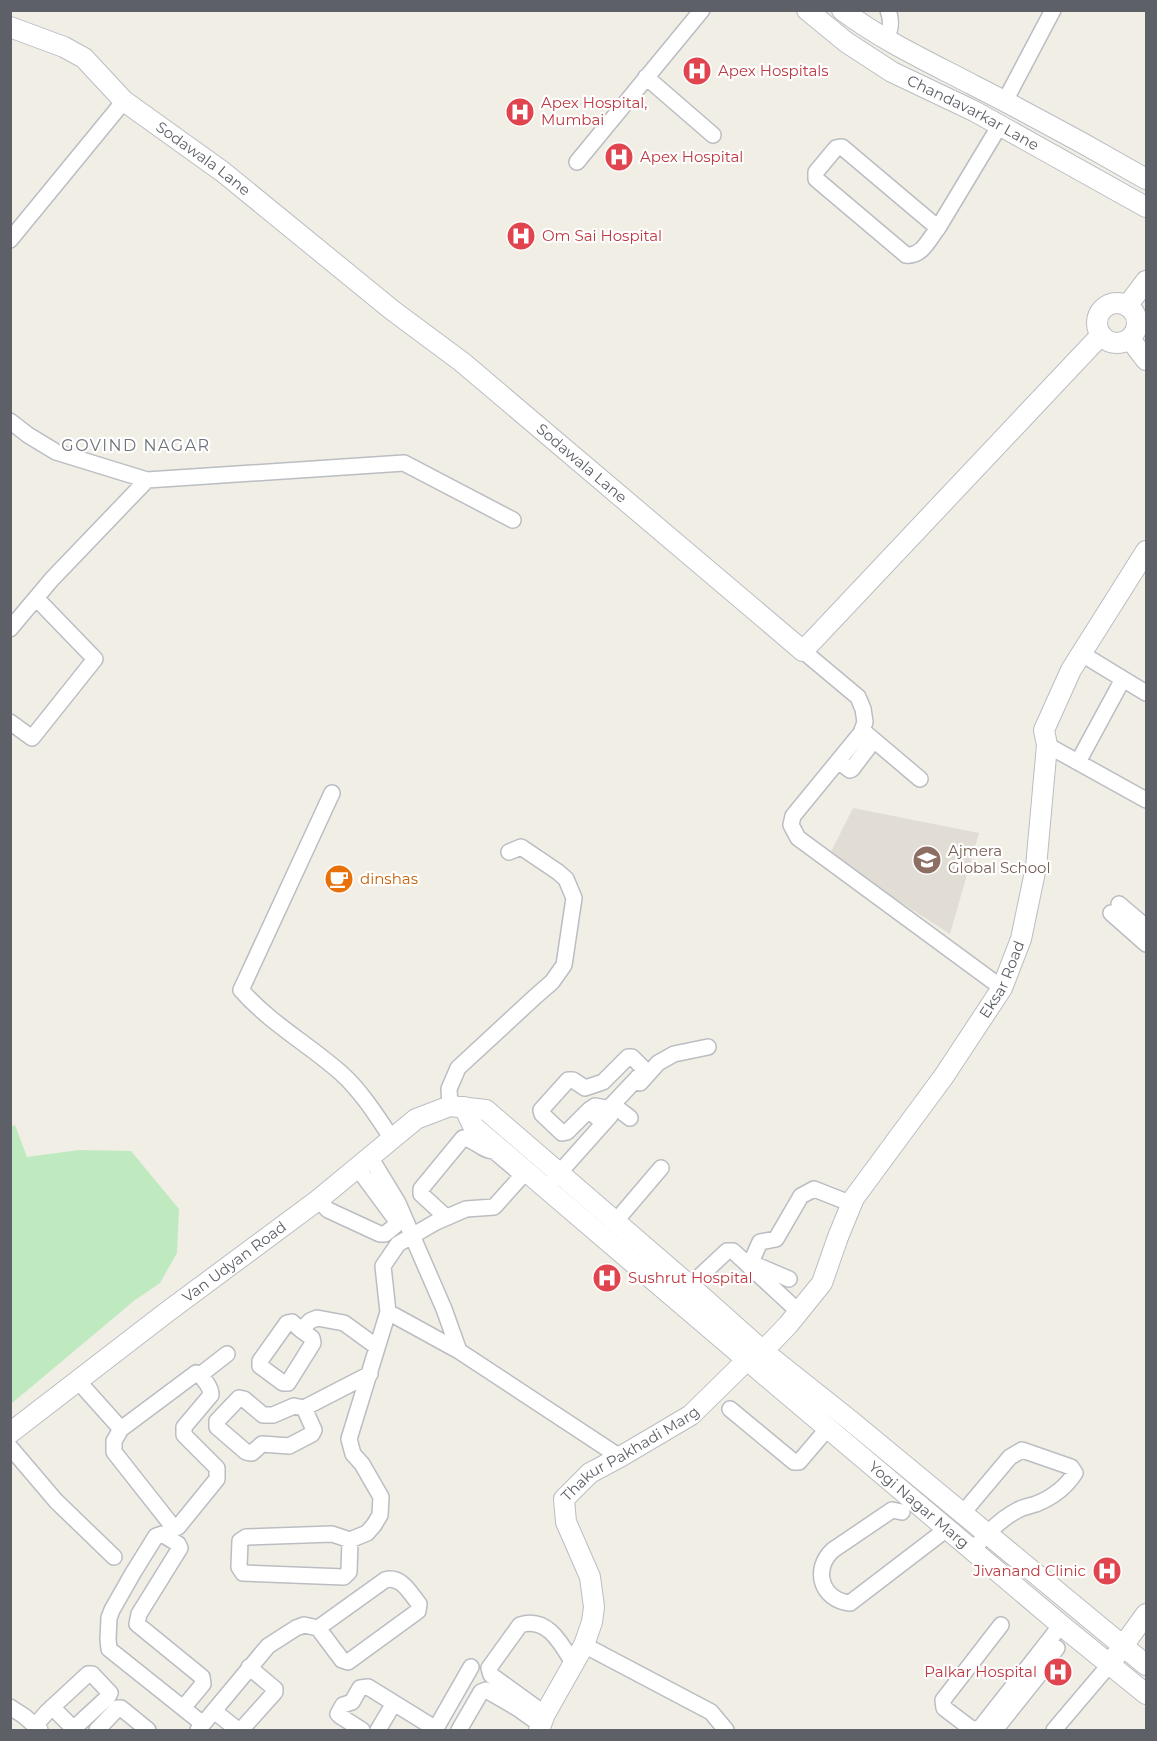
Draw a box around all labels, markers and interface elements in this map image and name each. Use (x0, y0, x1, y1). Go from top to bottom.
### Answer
hospital icon: Apex Hospitals (681, 55, 713, 87)
place label: Apex Hospitals (718, 61, 829, 80)
street label: Chandavarkar Lane (904, 71, 1042, 154)
place label: Apex Hospital, Mumbai (541, 93, 648, 129)
hospital icon: Apex Hospital, Mumbai (504, 96, 536, 128)
street label: Sodawala Lane (152, 117, 255, 200)
hospital icon: Apex Hospital (603, 141, 635, 173)
place label: Apex Hospital (640, 147, 743, 166)
hospital icon: Om Sai Hospital (505, 220, 537, 252)
place label: Om Sai Hospital (542, 226, 662, 245)
street label: Sodawala Lane (533, 419, 631, 507)
district label: GOVIND NAGAR (61, 436, 211, 455)
place label: Ajmera Global School (948, 841, 1051, 877)
school or university icon: Ajmera Global School (911, 844, 943, 876)
cafe icon: dinshas (323, 863, 355, 895)
place label: dinshas (360, 869, 418, 888)
street label: Eksar Road (975, 938, 1028, 1022)
street label: Van Udyan Road (178, 1217, 290, 1306)
hospital icon: Sushrut Hospital (591, 1262, 623, 1294)
place label: Sushrut Hospital (628, 1268, 753, 1287)
street label: Thakur Pakhadi Marg (557, 1402, 703, 1505)
street label: Yogi Nagar Marg (865, 1457, 973, 1552)
hospital icon: Jivanand Clinic (1091, 1555, 1123, 1587)
place label: Jivanand Clinic (972, 1561, 1086, 1580)
hospital icon: Palkar Hospital (1042, 1656, 1074, 1688)
place label: Palkar Hospital (924, 1662, 1037, 1681)

